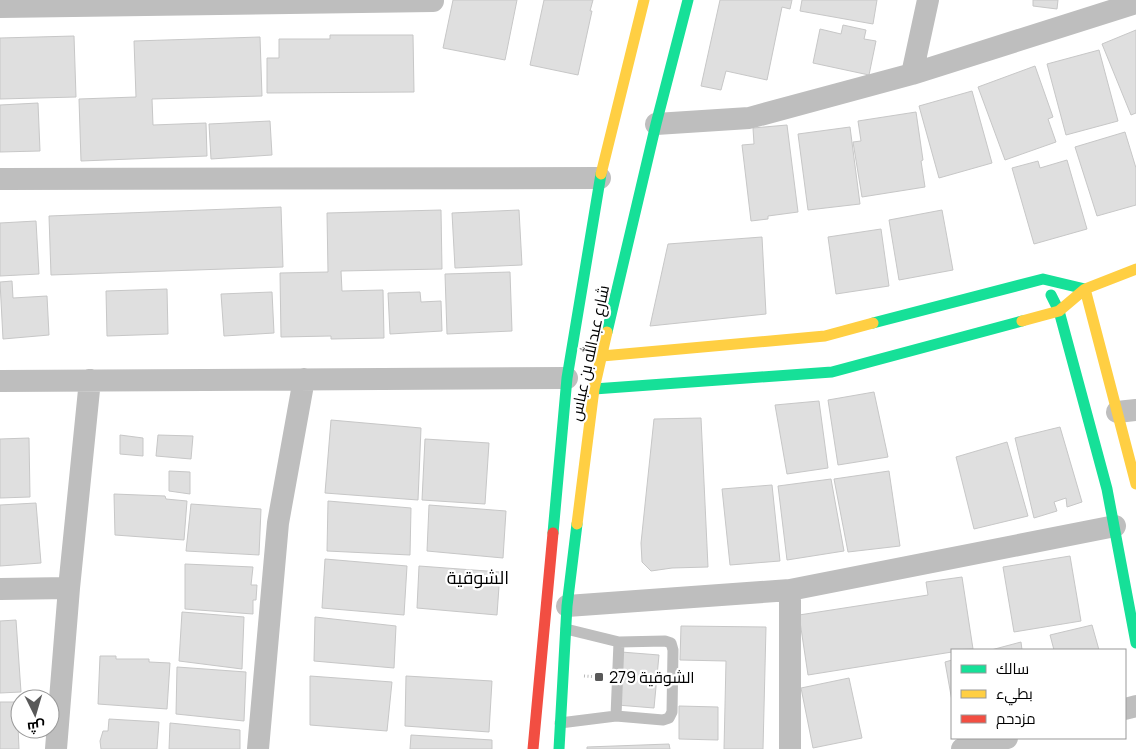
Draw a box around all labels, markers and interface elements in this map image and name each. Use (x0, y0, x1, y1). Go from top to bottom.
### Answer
street label: شارع عبدالله بن عباس (564, 283, 615, 423)
district label: الشوقية (447, 565, 509, 589)
legend (951, 649, 1126, 739)
text: سالك (996, 658, 1029, 679)
place label: الشوقية 279 (609, 666, 695, 688)
marker: الشوقية 279 (593, 671, 605, 683)
text: بطيء (996, 683, 1033, 706)
north arrow (10, 689, 60, 739)
text: مزدحم (996, 708, 1036, 729)
text: ش (26, 717, 46, 738)

